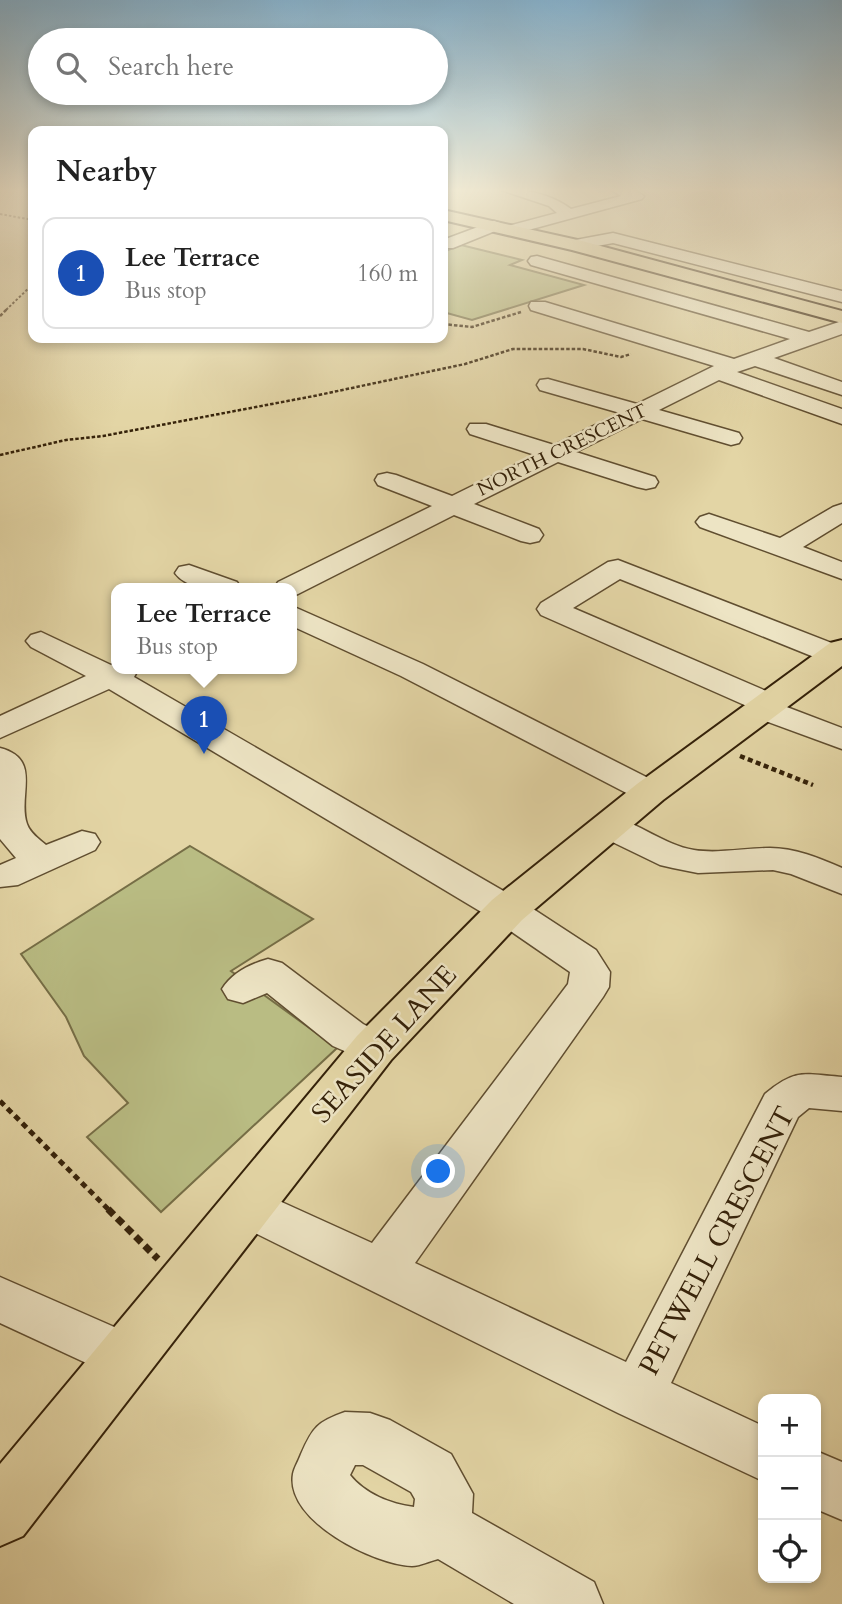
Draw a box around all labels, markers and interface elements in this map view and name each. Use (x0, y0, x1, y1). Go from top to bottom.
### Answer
search box (28, 28, 448, 105)
icon: search (52, 48, 90, 86)
text: Search here (108, 49, 234, 84)
text: Nearby (56, 151, 157, 192)
text: Lee Terrace (125, 240, 260, 275)
text: 1 (75, 258, 87, 289)
text: 160 m (357, 258, 418, 289)
text: Bus stop (125, 275, 207, 306)
street label: NORTH CRESCENT (473, 398, 651, 502)
popup (111, 583, 297, 674)
text: Lee Terrace (136, 596, 272, 631)
text: Bus stop (136, 631, 218, 662)
pin: 1 (181, 696, 227, 754)
street label: SEASIDE LANE (303, 957, 465, 1131)
street label: PETWELL CRESCENT (630, 1100, 804, 1382)
your location (421, 1154, 455, 1188)
map controls (758, 1394, 821, 1583)
button: + (758, 1394, 821, 1457)
button: − (758, 1457, 821, 1520)
button: locate (758, 1520, 821, 1583)

